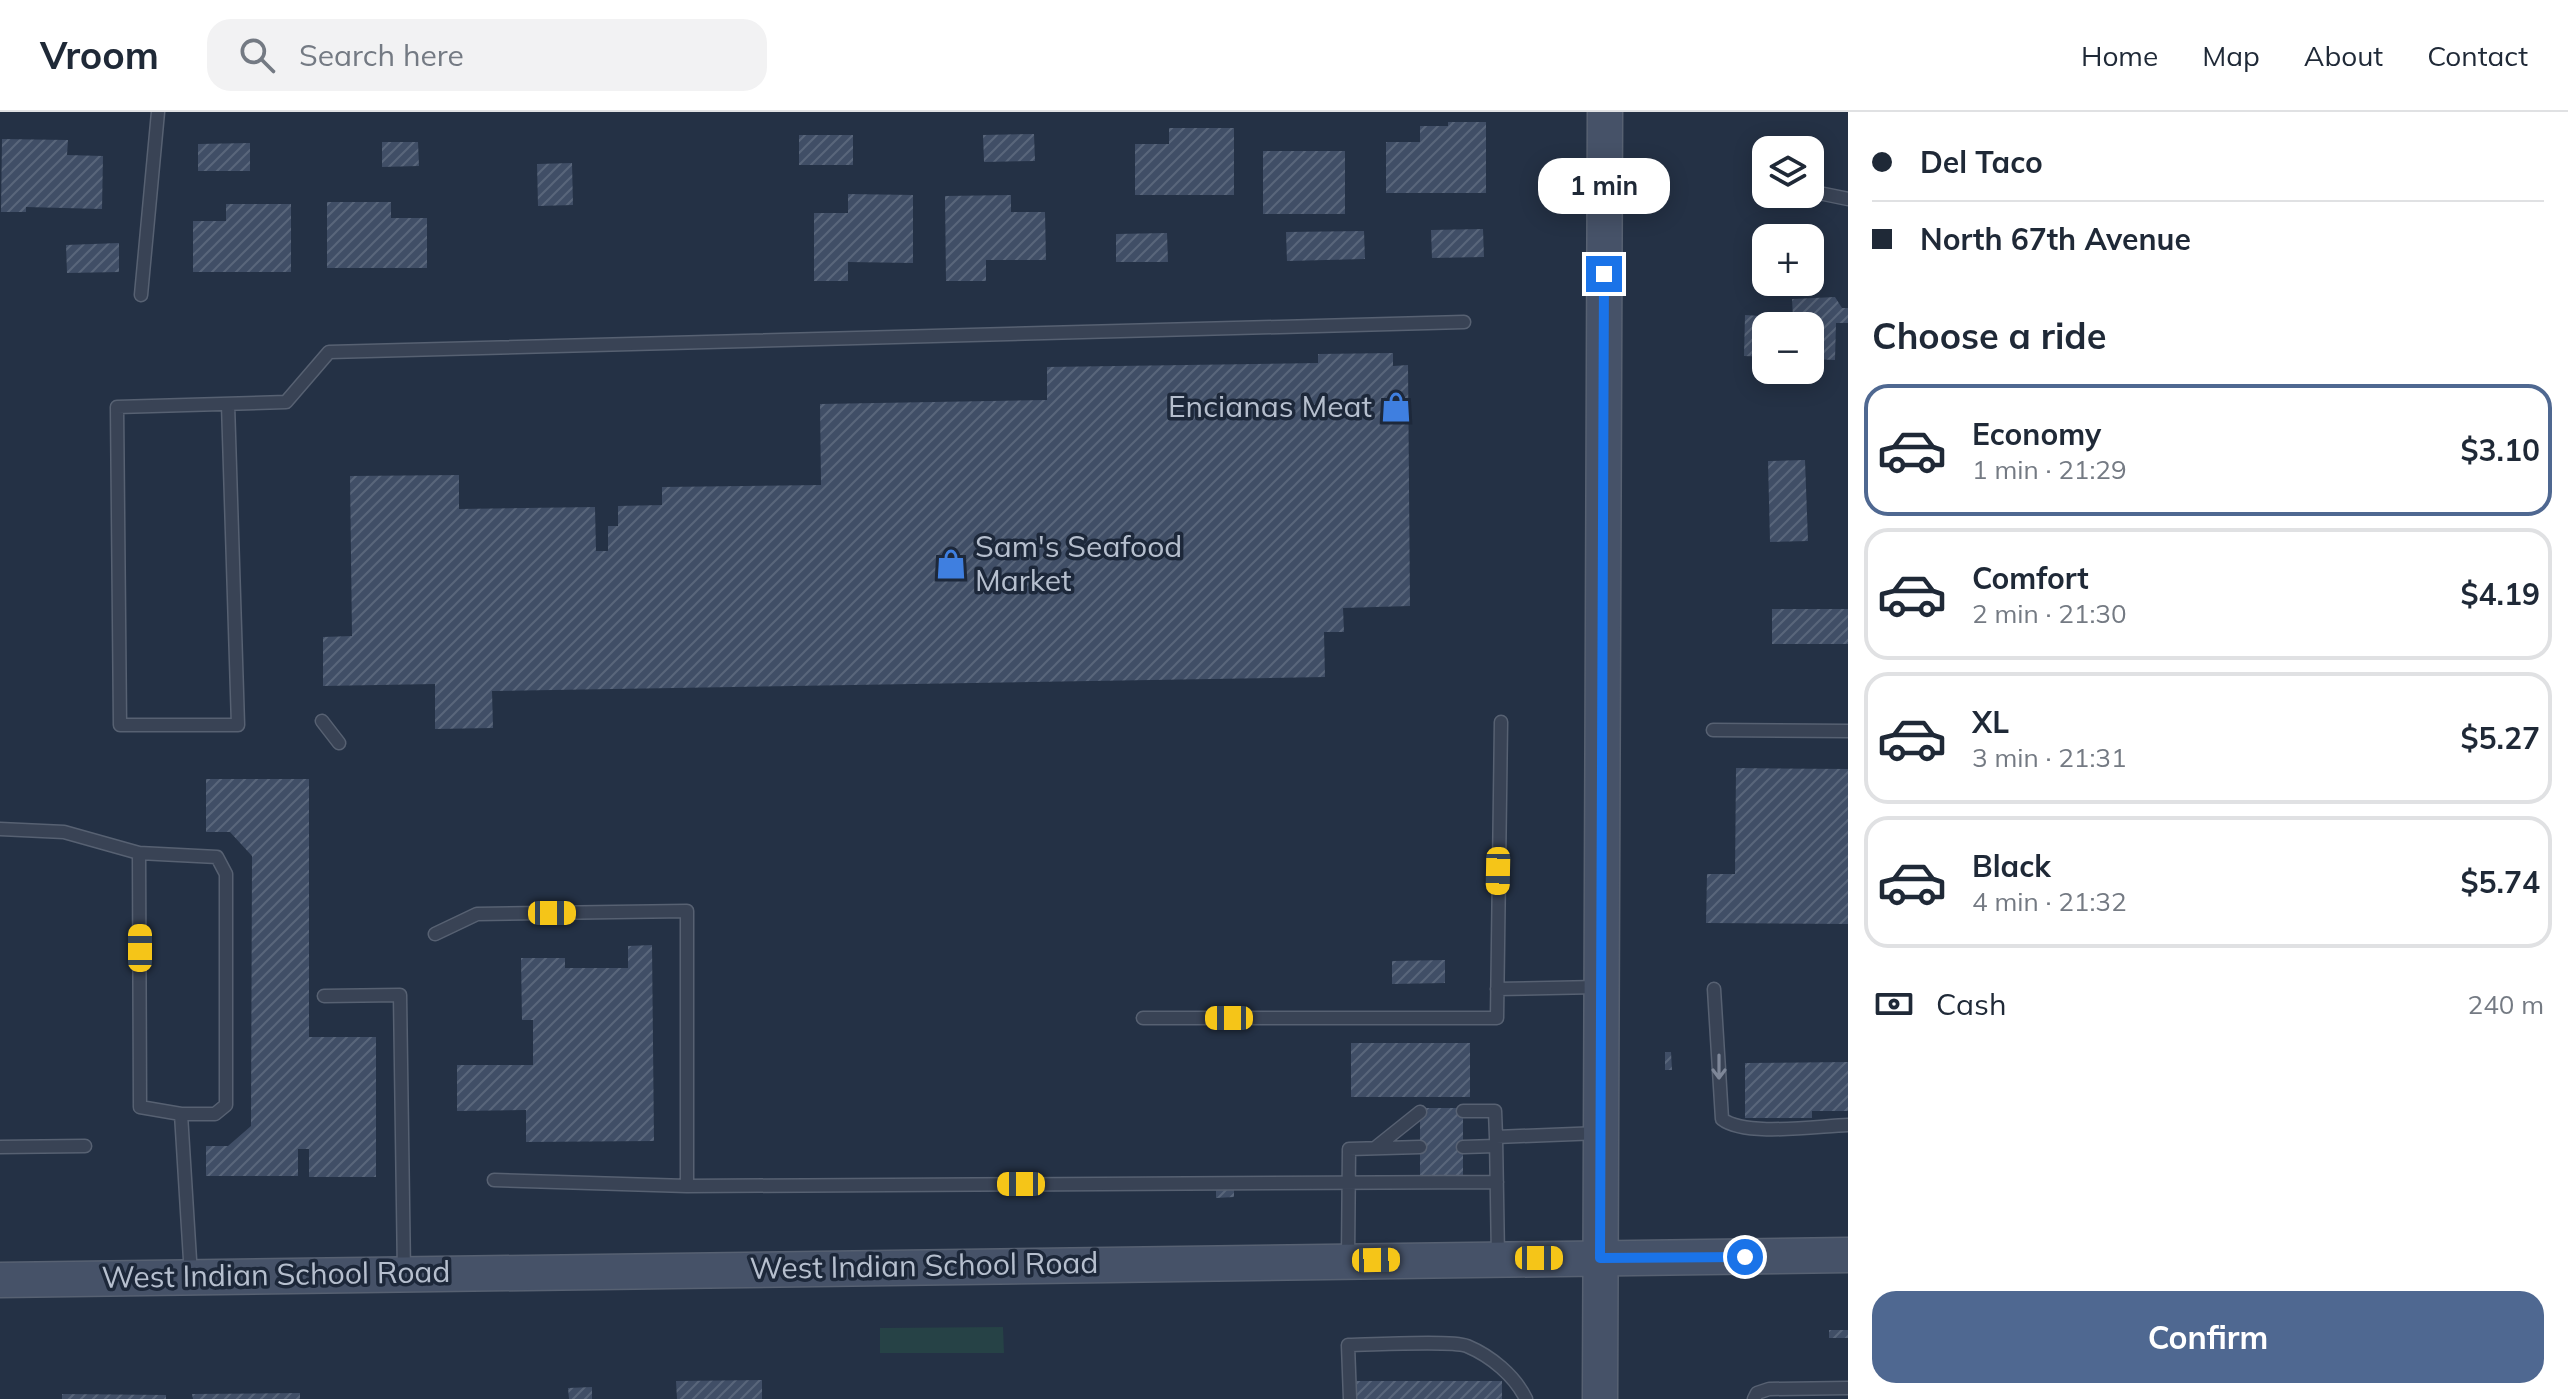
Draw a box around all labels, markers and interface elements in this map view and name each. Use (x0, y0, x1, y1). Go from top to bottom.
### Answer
search box (207, 19, 767, 91)
text: Vroom (40, 31, 159, 79)
icon: search (235, 33, 279, 77)
text: Search here (299, 36, 464, 74)
text: Home (2081, 38, 2158, 73)
text: Map (2202, 38, 2260, 73)
text: About (2304, 38, 2383, 73)
text: Contact (2427, 38, 2528, 73)
map controls (1752, 136, 1824, 384)
button: layers (1752, 136, 1824, 208)
text: Del Taco (1920, 143, 2043, 181)
callout: 1 min (1538, 158, 1670, 214)
text: 1 min (1570, 169, 1638, 202)
text: North 67th Avenue (1920, 220, 2191, 258)
button: + (1752, 224, 1824, 296)
route end (1586, 256, 1622, 292)
button: − (1752, 312, 1824, 384)
text: Choose a ride (1872, 313, 2106, 358)
place label: Encianas Meat (1168, 387, 1372, 425)
shop icon: Encianas Meat (1379, 390, 1413, 424)
icon: car (1876, 414, 1948, 486)
text: Economy (1972, 415, 2101, 453)
text: $3.10 (2461, 431, 2540, 469)
text: 1 min · 21:29 (1972, 453, 2127, 486)
place label: Sam's Seafood Market (975, 527, 1182, 599)
shop icon: Sam's Seafood Market (934, 547, 968, 581)
icon: car (1876, 558, 1948, 630)
text: Comfort (1972, 559, 2089, 597)
text: $4.19 (2461, 575, 2540, 613)
text: 2 min · 21:30 (1972, 597, 2127, 630)
icon: car (1876, 702, 1948, 774)
text: XL (1972, 703, 2009, 741)
text: $5.27 (2461, 719, 2540, 757)
text: 3 min · 21:31 (1972, 741, 2127, 774)
icon: car (1876, 846, 1948, 918)
car (1486, 847, 1510, 895)
text: Black (1972, 847, 2051, 885)
text: $5.74 (2461, 863, 2540, 901)
text: 4 min · 21:32 (1972, 885, 2127, 918)
car (528, 901, 576, 925)
car (128, 924, 152, 972)
icon: cash (1872, 982, 1916, 1026)
text: Cash (1936, 985, 2007, 1023)
text: 240 m (2468, 988, 2544, 1021)
car (1205, 1006, 1253, 1030)
one-way arrow (1711, 1053, 1727, 1080)
car (997, 1172, 1045, 1196)
route start (1727, 1239, 1763, 1275)
street label: West Indian School Road (749, 1243, 1099, 1287)
car (1515, 1246, 1563, 1270)
car (1352, 1248, 1400, 1272)
street label: West Indian School Road (101, 1252, 451, 1296)
button: Confirm (1872, 1291, 2544, 1383)

